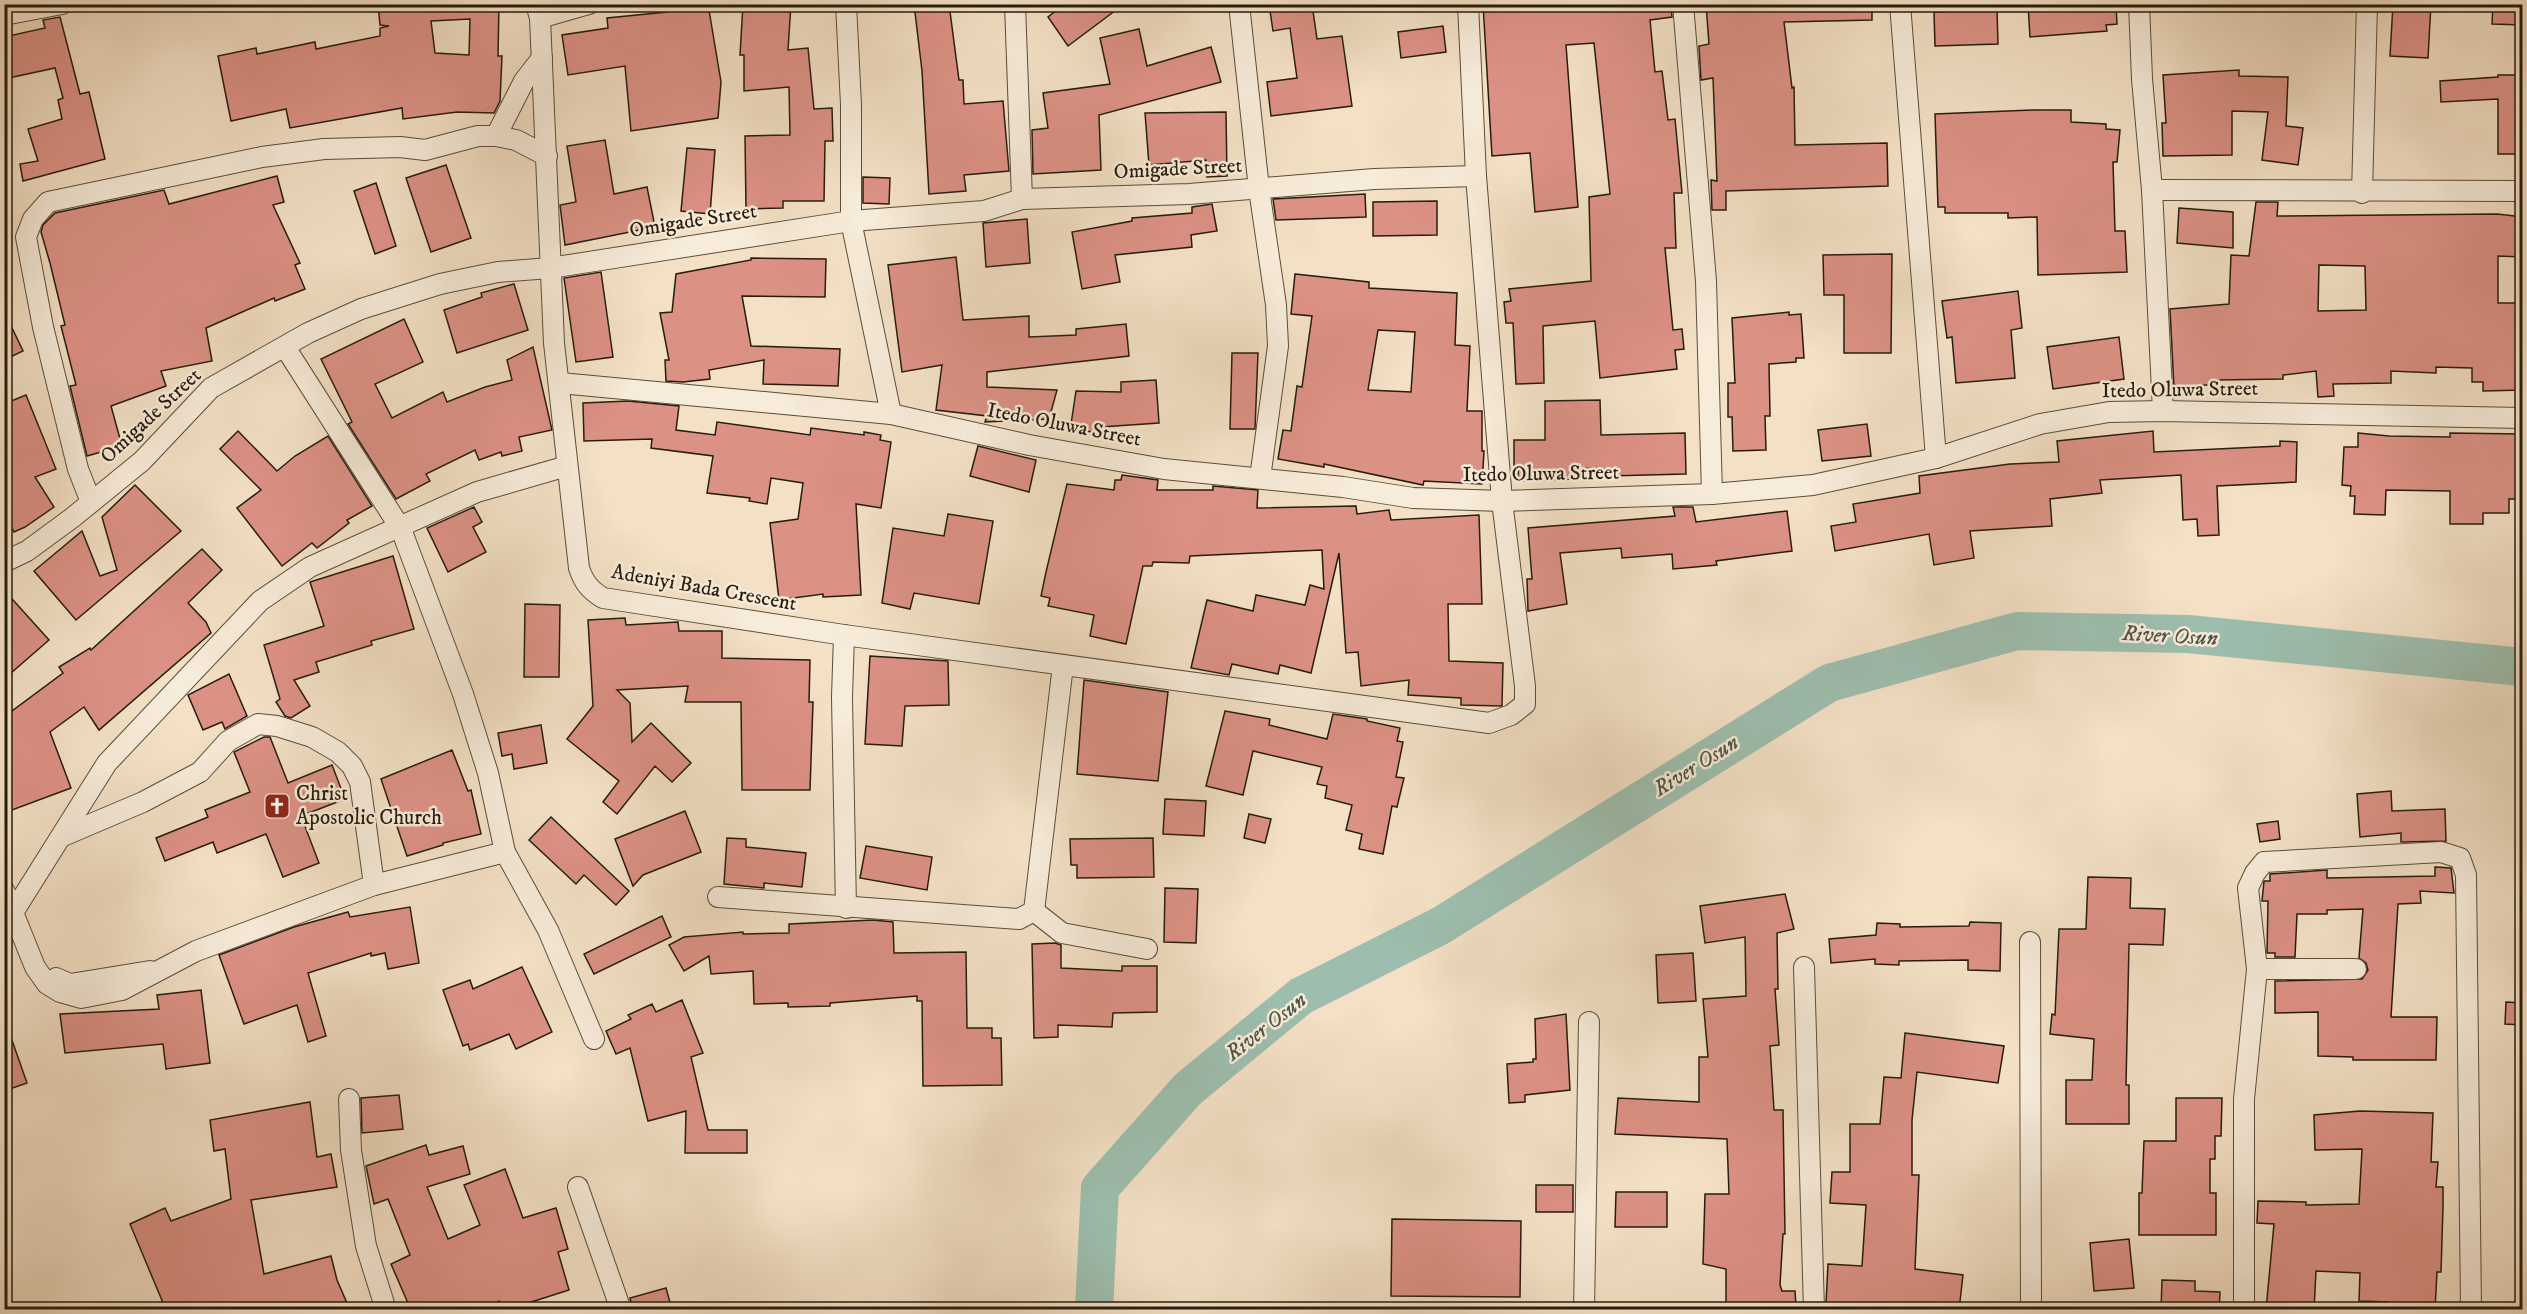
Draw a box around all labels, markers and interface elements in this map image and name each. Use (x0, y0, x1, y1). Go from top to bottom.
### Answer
street label: Omigade Street (1113, 153, 1243, 185)
street label: Omigade Street (627, 198, 759, 244)
street label: Omigade Street (95, 362, 207, 469)
street label: Itedo Oluwa Street (2102, 376, 2259, 404)
street label: Itedo Oluwa Street (985, 397, 1144, 453)
street label: Itedo Oluwa Street (1463, 460, 1620, 488)
street label: Adeniyi Bada Crescent (609, 559, 799, 617)
water label: River Osun (2121, 620, 2218, 652)
water label: River Osun (1647, 729, 1744, 803)
place label: Christ Apostolic Church (296, 781, 442, 831)
church icon: Christ Apostolic Church (262, 791, 292, 821)
water label: River Osun (1219, 987, 1312, 1068)

